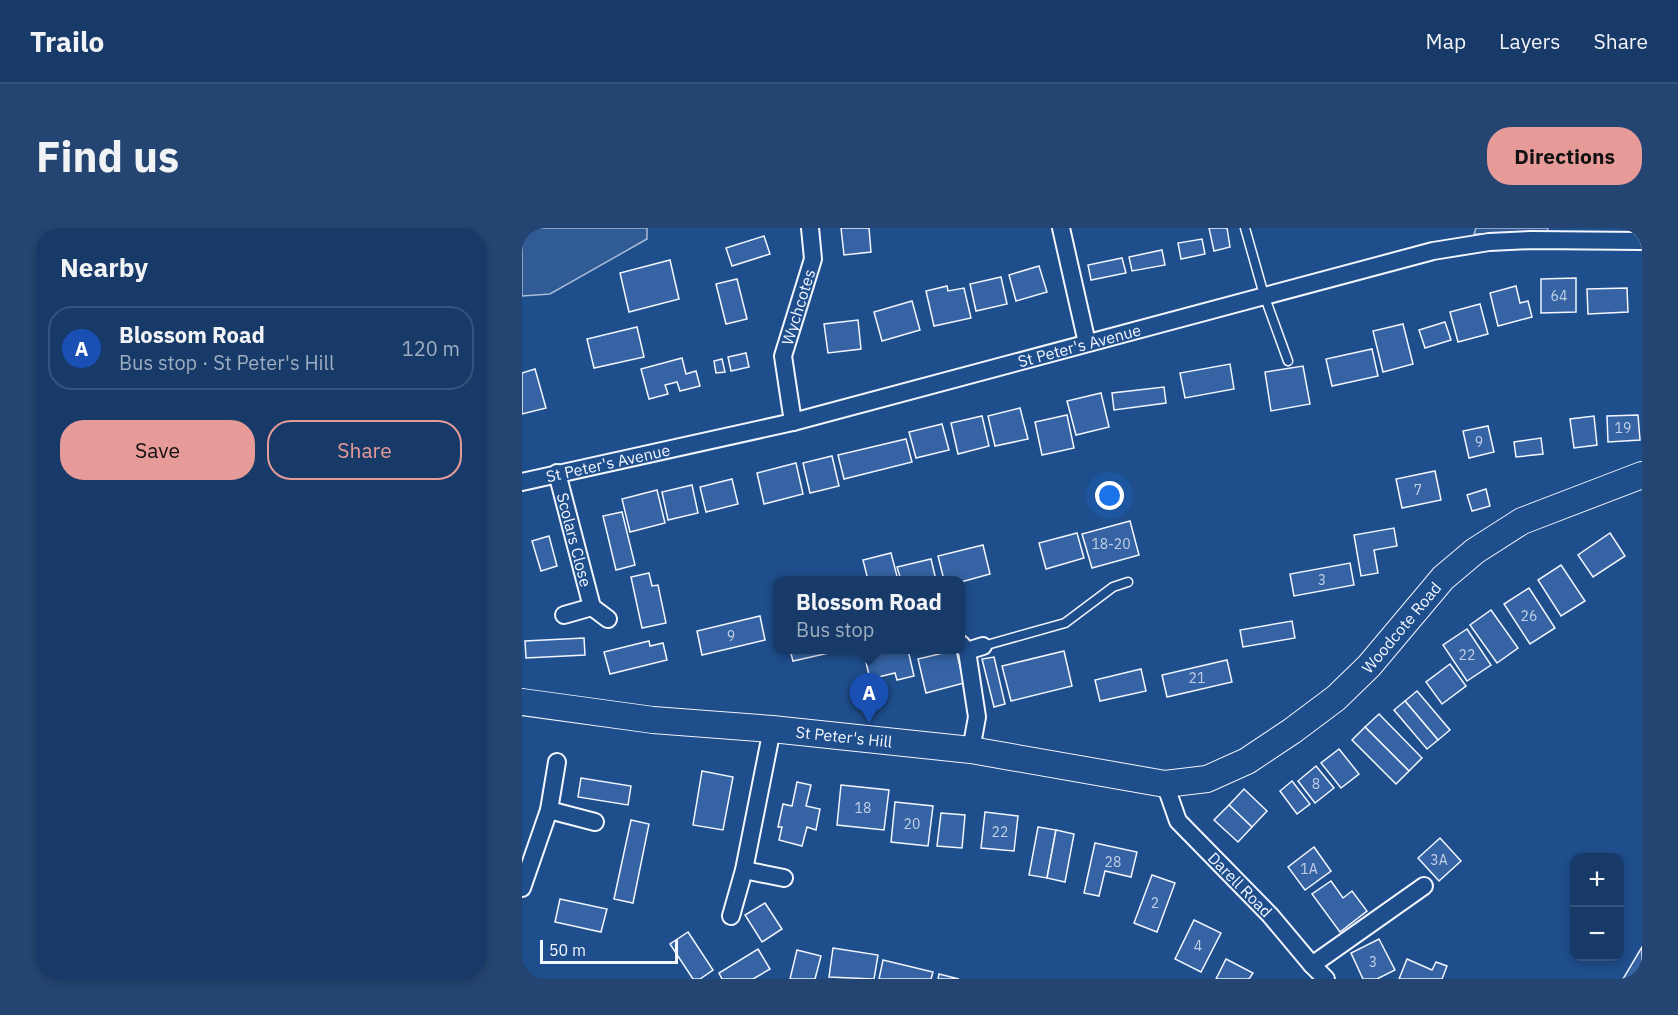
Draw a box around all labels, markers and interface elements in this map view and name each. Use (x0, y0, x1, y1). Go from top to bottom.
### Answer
text: Trailo (30, 23, 104, 60)
text: Map (1426, 27, 1466, 55)
text: Layers (1499, 27, 1561, 55)
text: Share (1594, 27, 1648, 55)
button: Directions (1487, 127, 1642, 185)
text: Find us (36, 129, 179, 184)
text: Nearby (60, 250, 148, 284)
street label: Wychcotes (777, 267, 819, 347)
house number: 64 (1551, 287, 1567, 305)
street label: St Peter's Avenue (1016, 319, 1143, 371)
text: Blossom Road (119, 320, 265, 349)
text: A (75, 335, 88, 362)
text: 120 m (402, 335, 460, 362)
text: Bus stop · St Peter's Hill (119, 349, 334, 376)
house number: 19 (1615, 419, 1631, 437)
button: Save (60, 420, 255, 480)
button: Share (267, 420, 462, 480)
house number: 9 (1475, 433, 1483, 451)
street label: St Peter's Avenue (544, 439, 672, 486)
your location (1095, 481, 1124, 510)
house number: 7 (1414, 481, 1422, 499)
street label: Scolars Close (553, 491, 596, 589)
house number: 18-20 (1091, 535, 1131, 553)
house number: 3 (1318, 571, 1326, 589)
popup (773, 576, 965, 654)
street label: Woodcote Road (1357, 578, 1445, 677)
text: Blossom Road (796, 587, 942, 616)
house number: 26 (1521, 607, 1537, 625)
text: Bus stop (796, 616, 874, 643)
house number: 9 (727, 627, 735, 645)
house number: 22 (1459, 646, 1475, 664)
house number: 21 (1189, 669, 1205, 687)
pin: A (850, 674, 888, 723)
street label: St Peter's Hill (795, 722, 893, 752)
house number: 8 (1312, 775, 1320, 793)
house number: 18 (855, 799, 871, 817)
house number: 20 (904, 815, 920, 833)
house number: 22 (992, 823, 1008, 841)
street label: Darell Road (1204, 848, 1276, 921)
house number: 3A (1430, 851, 1448, 869)
house number: 28 (1105, 853, 1121, 871)
map controls (1570, 853, 1624, 961)
button: + (1570, 853, 1624, 907)
house number: 1A (1300, 860, 1318, 878)
house number: 2 (1151, 894, 1159, 912)
button: − (1570, 907, 1624, 961)
scale bar (540, 937, 678, 964)
house number: 4 (1194, 937, 1202, 955)
text: 50 m (549, 940, 586, 960)
house number: 3 (1369, 953, 1377, 971)

